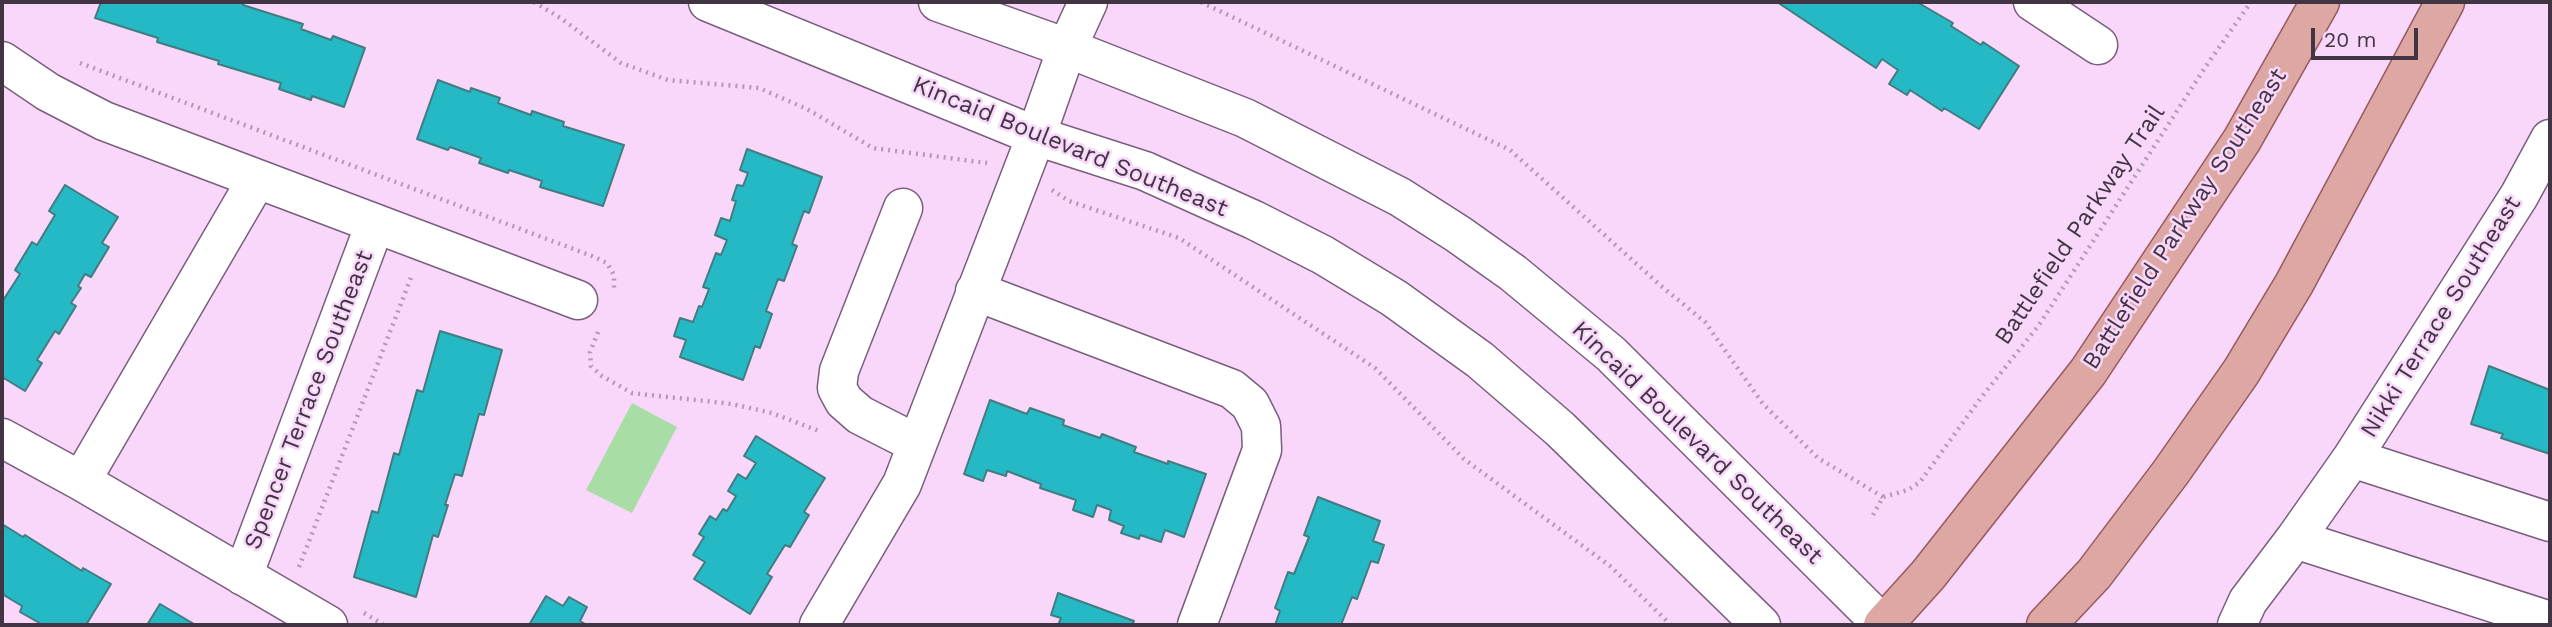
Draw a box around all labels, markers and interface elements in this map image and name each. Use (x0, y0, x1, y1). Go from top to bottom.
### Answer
scale bar (2314, 14, 2421, 58)
text: 20 m (2324, 27, 2376, 52)
street label: Battlefield Parkway Southeast (2077, 63, 2293, 375)
street label: Kincaid Boulevard Southeast (908, 70, 1232, 224)
street label: Battlefield Parkway Trail (1989, 100, 2171, 350)
street label: Nikki Terrace Southeast (2355, 191, 2527, 443)
street label: Spencer Terrace Southeast (239, 246, 379, 554)
street label: Kincaid Boulevard Southeast (1566, 315, 1828, 571)

